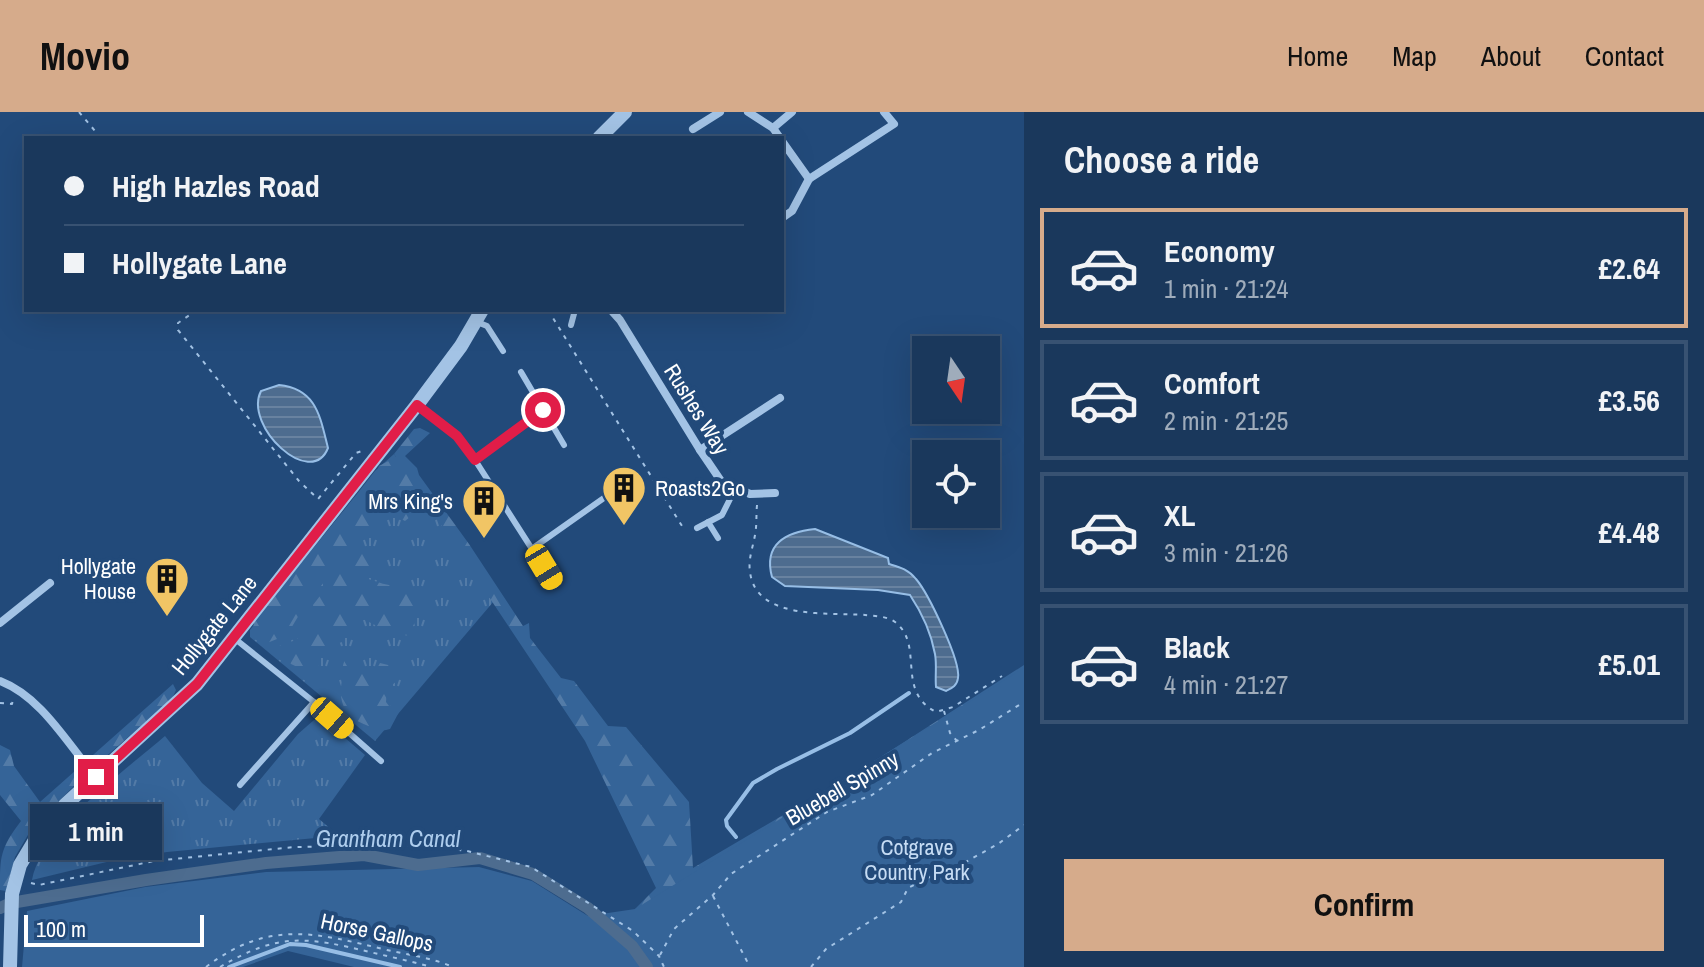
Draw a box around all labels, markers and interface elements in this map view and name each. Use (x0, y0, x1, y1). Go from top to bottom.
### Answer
text: Movio (40, 31, 130, 82)
text: Home (1287, 37, 1348, 75)
text: Map (1392, 37, 1437, 75)
text: About (1481, 37, 1541, 75)
text: Contact (1585, 37, 1664, 75)
text: Choose a ride (1064, 136, 1259, 184)
text: High Hazles Road (112, 166, 320, 206)
text: Economy (1164, 231, 1275, 271)
icon: car (1068, 232, 1140, 304)
text: Hollygate Lane (112, 243, 287, 283)
text: £2.64 (1598, 248, 1660, 288)
text: 1 min · 21:24 (1164, 271, 1288, 306)
north arrow (912, 336, 1000, 424)
map controls (912, 336, 1000, 528)
street label: Rushes Way (657, 358, 737, 460)
text: Comfort (1164, 363, 1260, 403)
icon: car (1068, 364, 1140, 436)
text: £3.56 (1598, 380, 1660, 420)
route start (525, 392, 561, 428)
text: 2 min · 21:25 (1164, 403, 1288, 438)
button: locate (912, 440, 1000, 528)
building icon: Roasts2Go (600, 464, 648, 527)
place label: Roasts2Go (655, 473, 745, 503)
building icon: Mrs King's (460, 477, 508, 540)
place label: Mrs King's (368, 486, 453, 516)
text: XL (1164, 495, 1195, 535)
icon: car (1068, 496, 1140, 568)
text: £4.48 (1598, 512, 1660, 552)
text: 3 min · 21:26 (1164, 535, 1288, 570)
car (521, 540, 567, 594)
place label: Hollygate House (61, 551, 136, 606)
building icon: Hollygate House (143, 555, 191, 618)
street label: Hollygate Lane (164, 569, 264, 681)
text: Black (1164, 627, 1230, 667)
icon: car (1068, 628, 1140, 700)
text: £5.01 (1598, 644, 1660, 684)
text: 4 min · 21:27 (1164, 667, 1288, 702)
car (306, 693, 358, 743)
street label: Bluebell Spinny (780, 744, 904, 832)
route end (78, 759, 114, 795)
callout: 1 min (30, 805, 162, 861)
text: 1 min (68, 814, 124, 849)
water label: Grantham Canal (316, 822, 461, 854)
park label: Cotgrave Country Park (864, 832, 971, 887)
button: Confirm (1064, 859, 1664, 951)
street label: Horse Gallops (318, 905, 436, 959)
scale bar (24, 911, 204, 947)
text: 100 m (36, 914, 86, 944)

